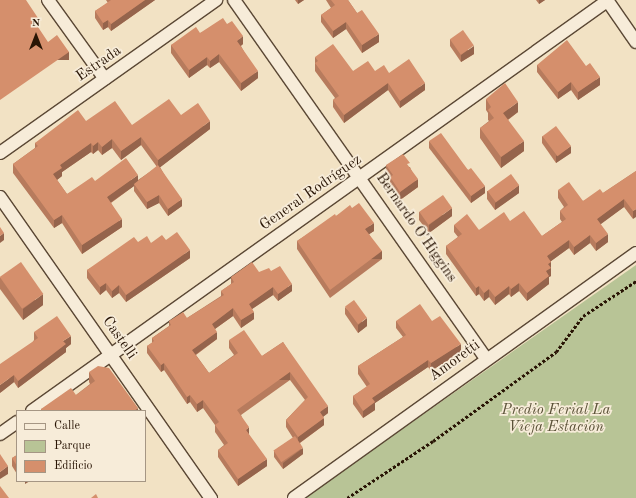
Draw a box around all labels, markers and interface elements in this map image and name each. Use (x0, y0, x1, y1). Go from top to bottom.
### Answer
north arrow (16, 16, 56, 56)
text: N (32, 18, 40, 29)
street label: Estrada (73, 42, 125, 86)
street label: General Rodríguez (257, 151, 365, 235)
street label: Bernardo O'Higgins (372, 170, 460, 286)
street label: Castelli (98, 313, 140, 363)
street label: Amoretti (426, 337, 484, 385)
park label: Predio Ferial La Vieja Estación (501, 401, 611, 436)
legend (16, 410, 146, 482)
text: Calle (54, 420, 80, 432)
text: Parque (54, 440, 90, 452)
text: Edificio (54, 460, 93, 472)

